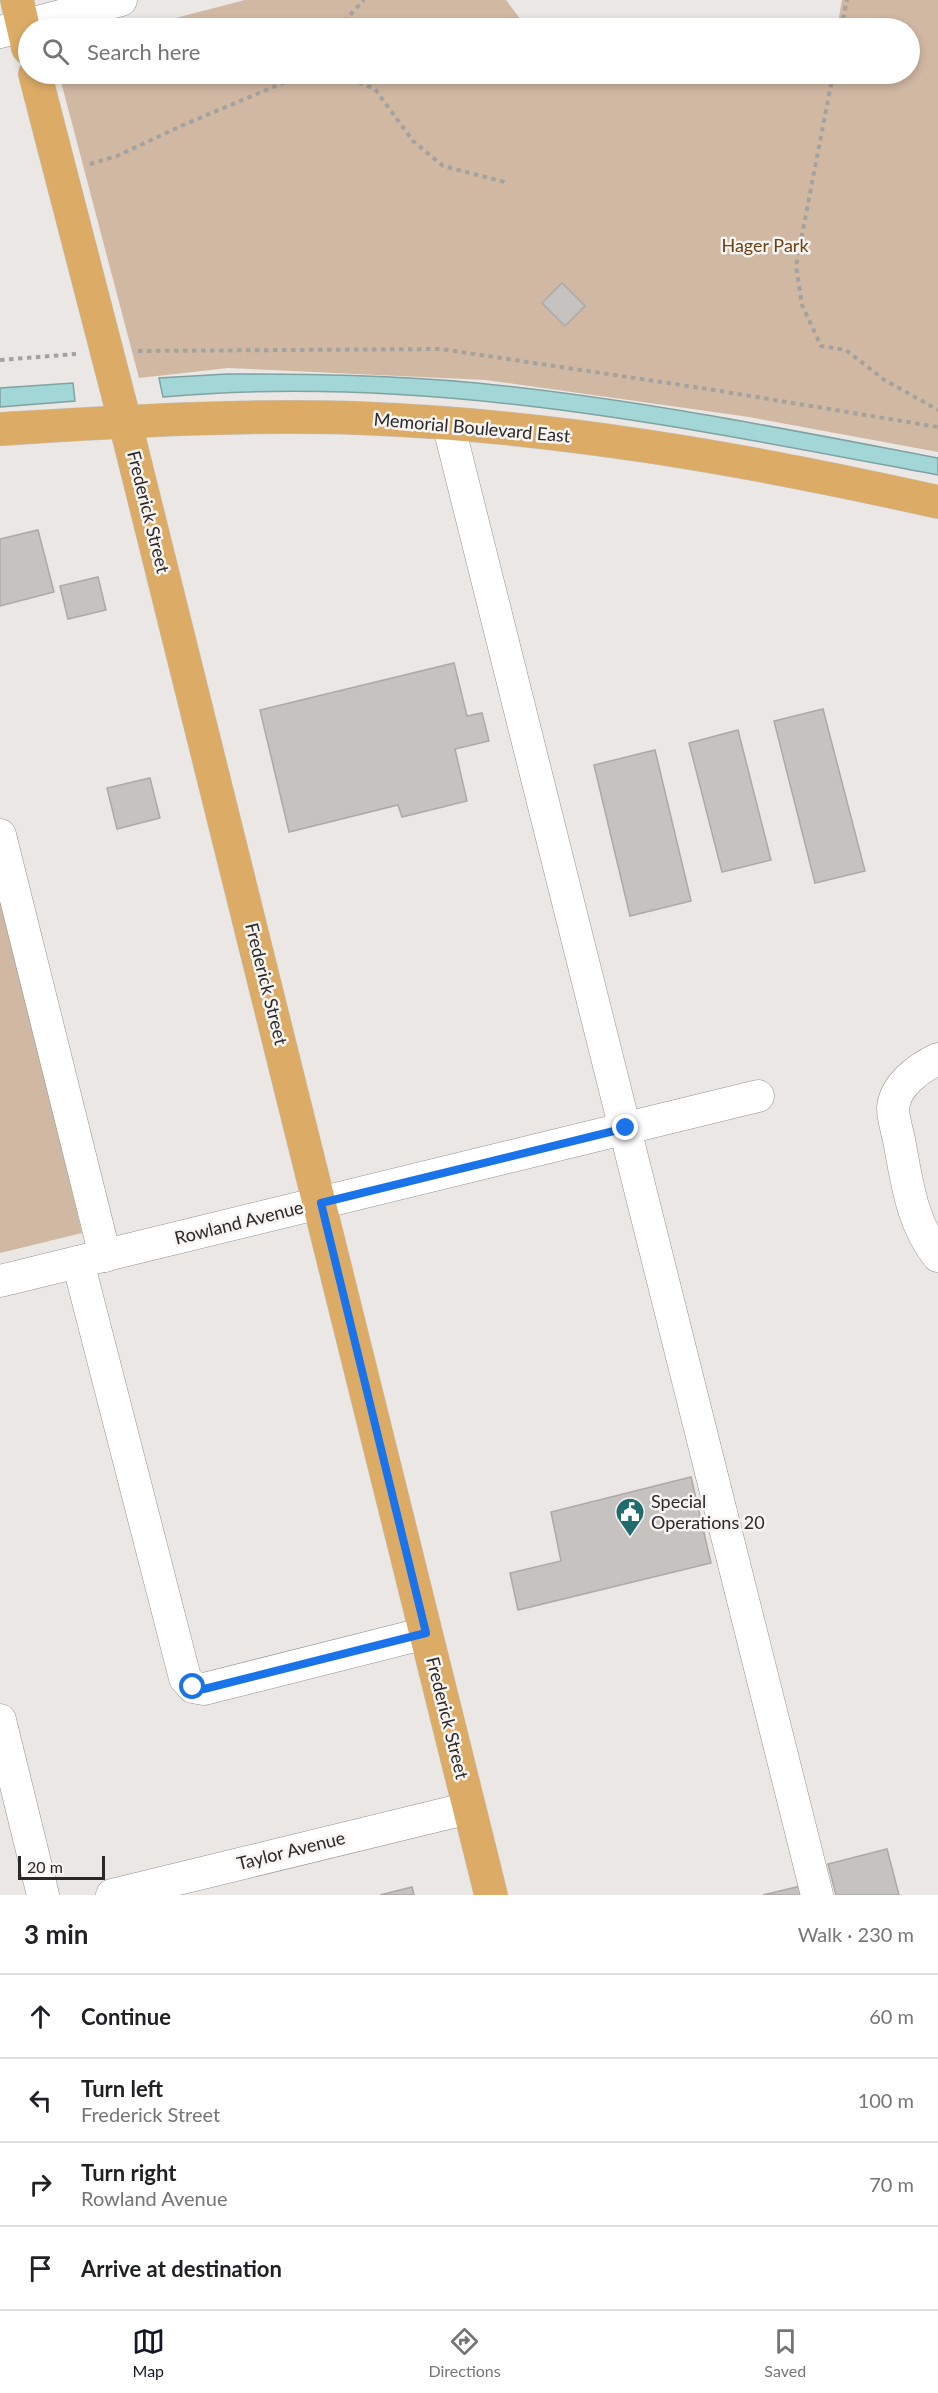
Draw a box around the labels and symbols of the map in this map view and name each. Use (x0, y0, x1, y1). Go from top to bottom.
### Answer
park label: Hager Park (721, 234, 809, 256)
street label: Memorial Boulevard East (373, 407, 572, 447)
street label: Frederick Street (123, 448, 175, 576)
street label: Frederick Street (241, 920, 293, 1048)
route end (612, 1114, 638, 1140)
street label: Rowland Avenue (172, 1195, 305, 1249)
place label: Special Operations 20 (651, 1490, 765, 1533)
public building icon: Special Operations 20 (614, 1496, 646, 1538)
street label: Frederick Street (422, 1654, 474, 1782)
route start (179, 1673, 205, 1699)
street label: Taylor Avenue (234, 1826, 347, 1874)
scale bar (18, 1853, 105, 1880)

